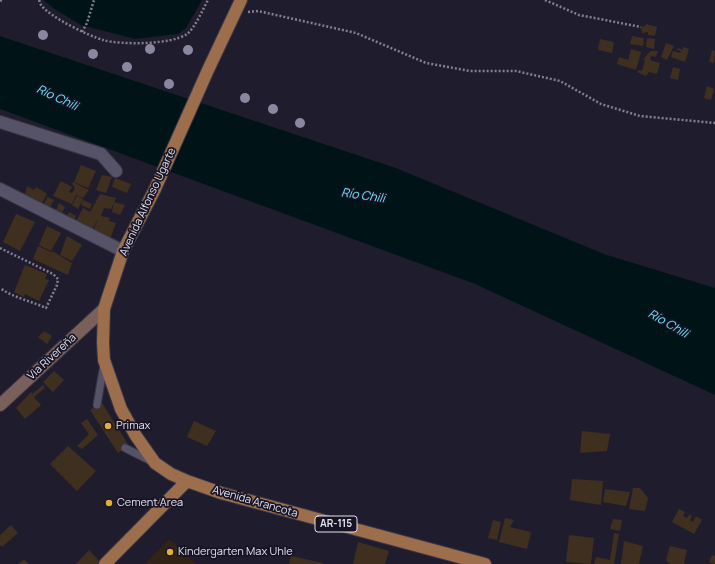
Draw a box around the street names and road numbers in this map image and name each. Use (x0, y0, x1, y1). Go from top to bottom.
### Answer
street label: Avenida Alfonso Ugarte (117, 146, 179, 258)
street label: Via Rivereña (25, 331, 79, 383)
street label: Avenida Arancota (211, 483, 299, 521)
road number: AR-115 (315, 516, 357, 532)

